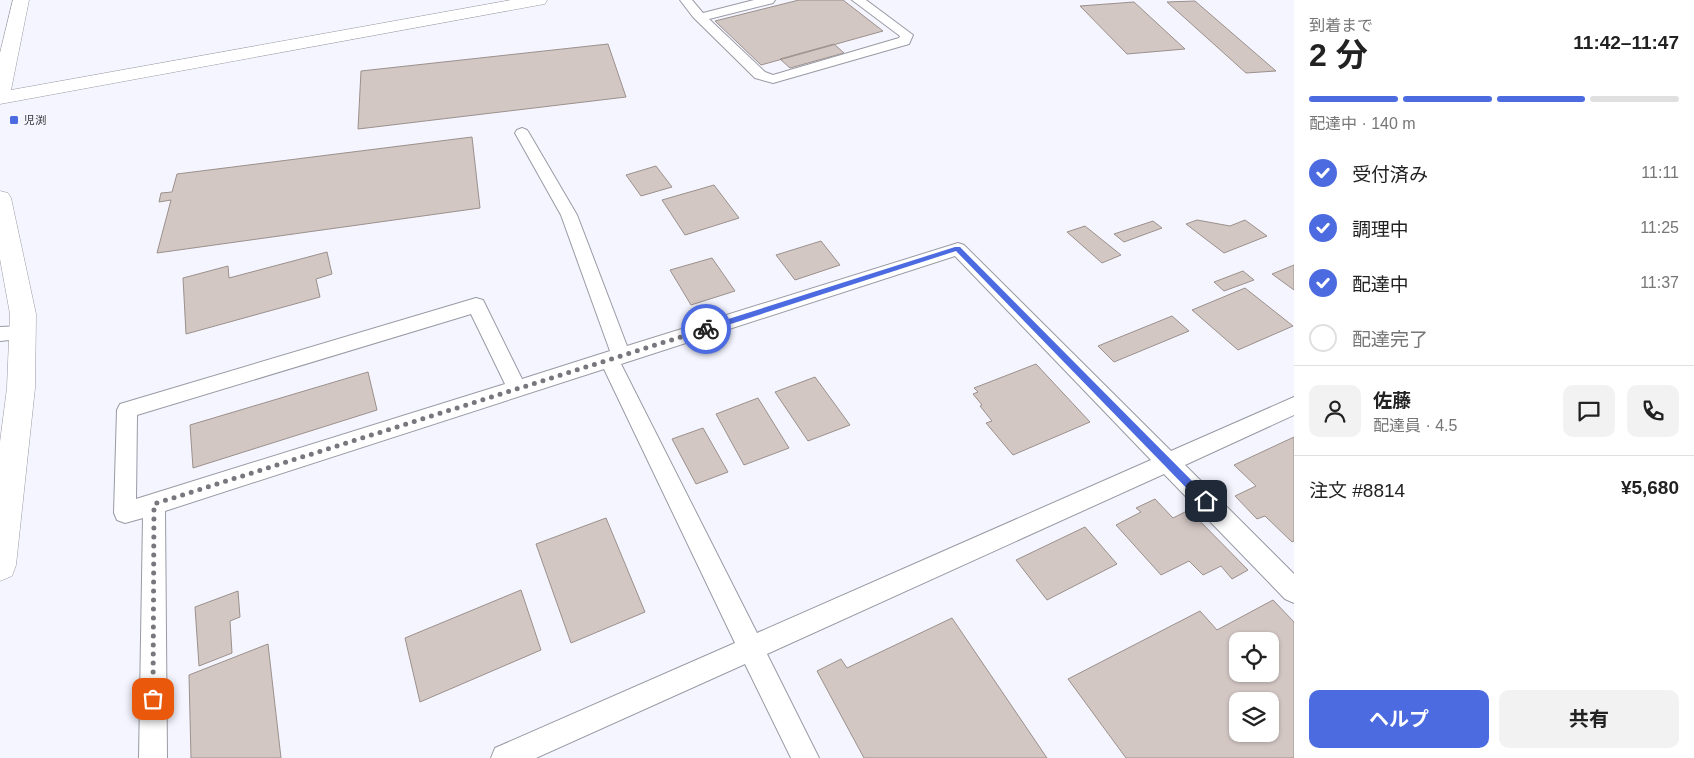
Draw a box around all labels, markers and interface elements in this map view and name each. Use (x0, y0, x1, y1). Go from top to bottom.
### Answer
text: 到着まで (1309, 17, 1373, 34)
text: 11:42–11:47 (1573, 32, 1679, 53)
text: 2 分 (1309, 37, 1368, 73)
marker: 児渕 (8, 114, 20, 126)
place label: 児渕 (24, 114, 46, 126)
text: 配達中 · 140 m (1309, 115, 1416, 132)
icon: check (1309, 159, 1337, 187)
text: 受付済み (1352, 164, 1428, 185)
text: 11:11 (1641, 164, 1679, 181)
icon: check (1309, 214, 1337, 242)
text: 調理中 (1352, 219, 1409, 240)
text: 11:25 (1640, 219, 1679, 236)
icon: check (1309, 269, 1337, 297)
text: 配達中 (1352, 274, 1409, 295)
text: 11:37 (1640, 274, 1679, 291)
courier (681, 304, 731, 354)
icon: bike (692, 315, 720, 343)
text: 配達完了 (1352, 329, 1428, 350)
button: person (1309, 385, 1361, 437)
button: chat (1563, 385, 1615, 437)
button: phone (1627, 385, 1679, 437)
text: 佐藤 (1373, 390, 1411, 411)
text: 配達員 · 4.5 (1373, 417, 1457, 434)
text: ¥5,680 (1621, 477, 1679, 498)
pin (1185, 480, 1227, 522)
text: 注文 #8814 (1309, 480, 1405, 501)
icon: home (1192, 487, 1220, 515)
map controls (1229, 632, 1279, 742)
button: locate (1229, 632, 1279, 682)
pin (132, 678, 174, 720)
icon: bag (139, 685, 167, 713)
button: ヘルプ (1309, 690, 1489, 748)
button: 共有 (1499, 690, 1679, 748)
button: layers (1229, 692, 1279, 742)

